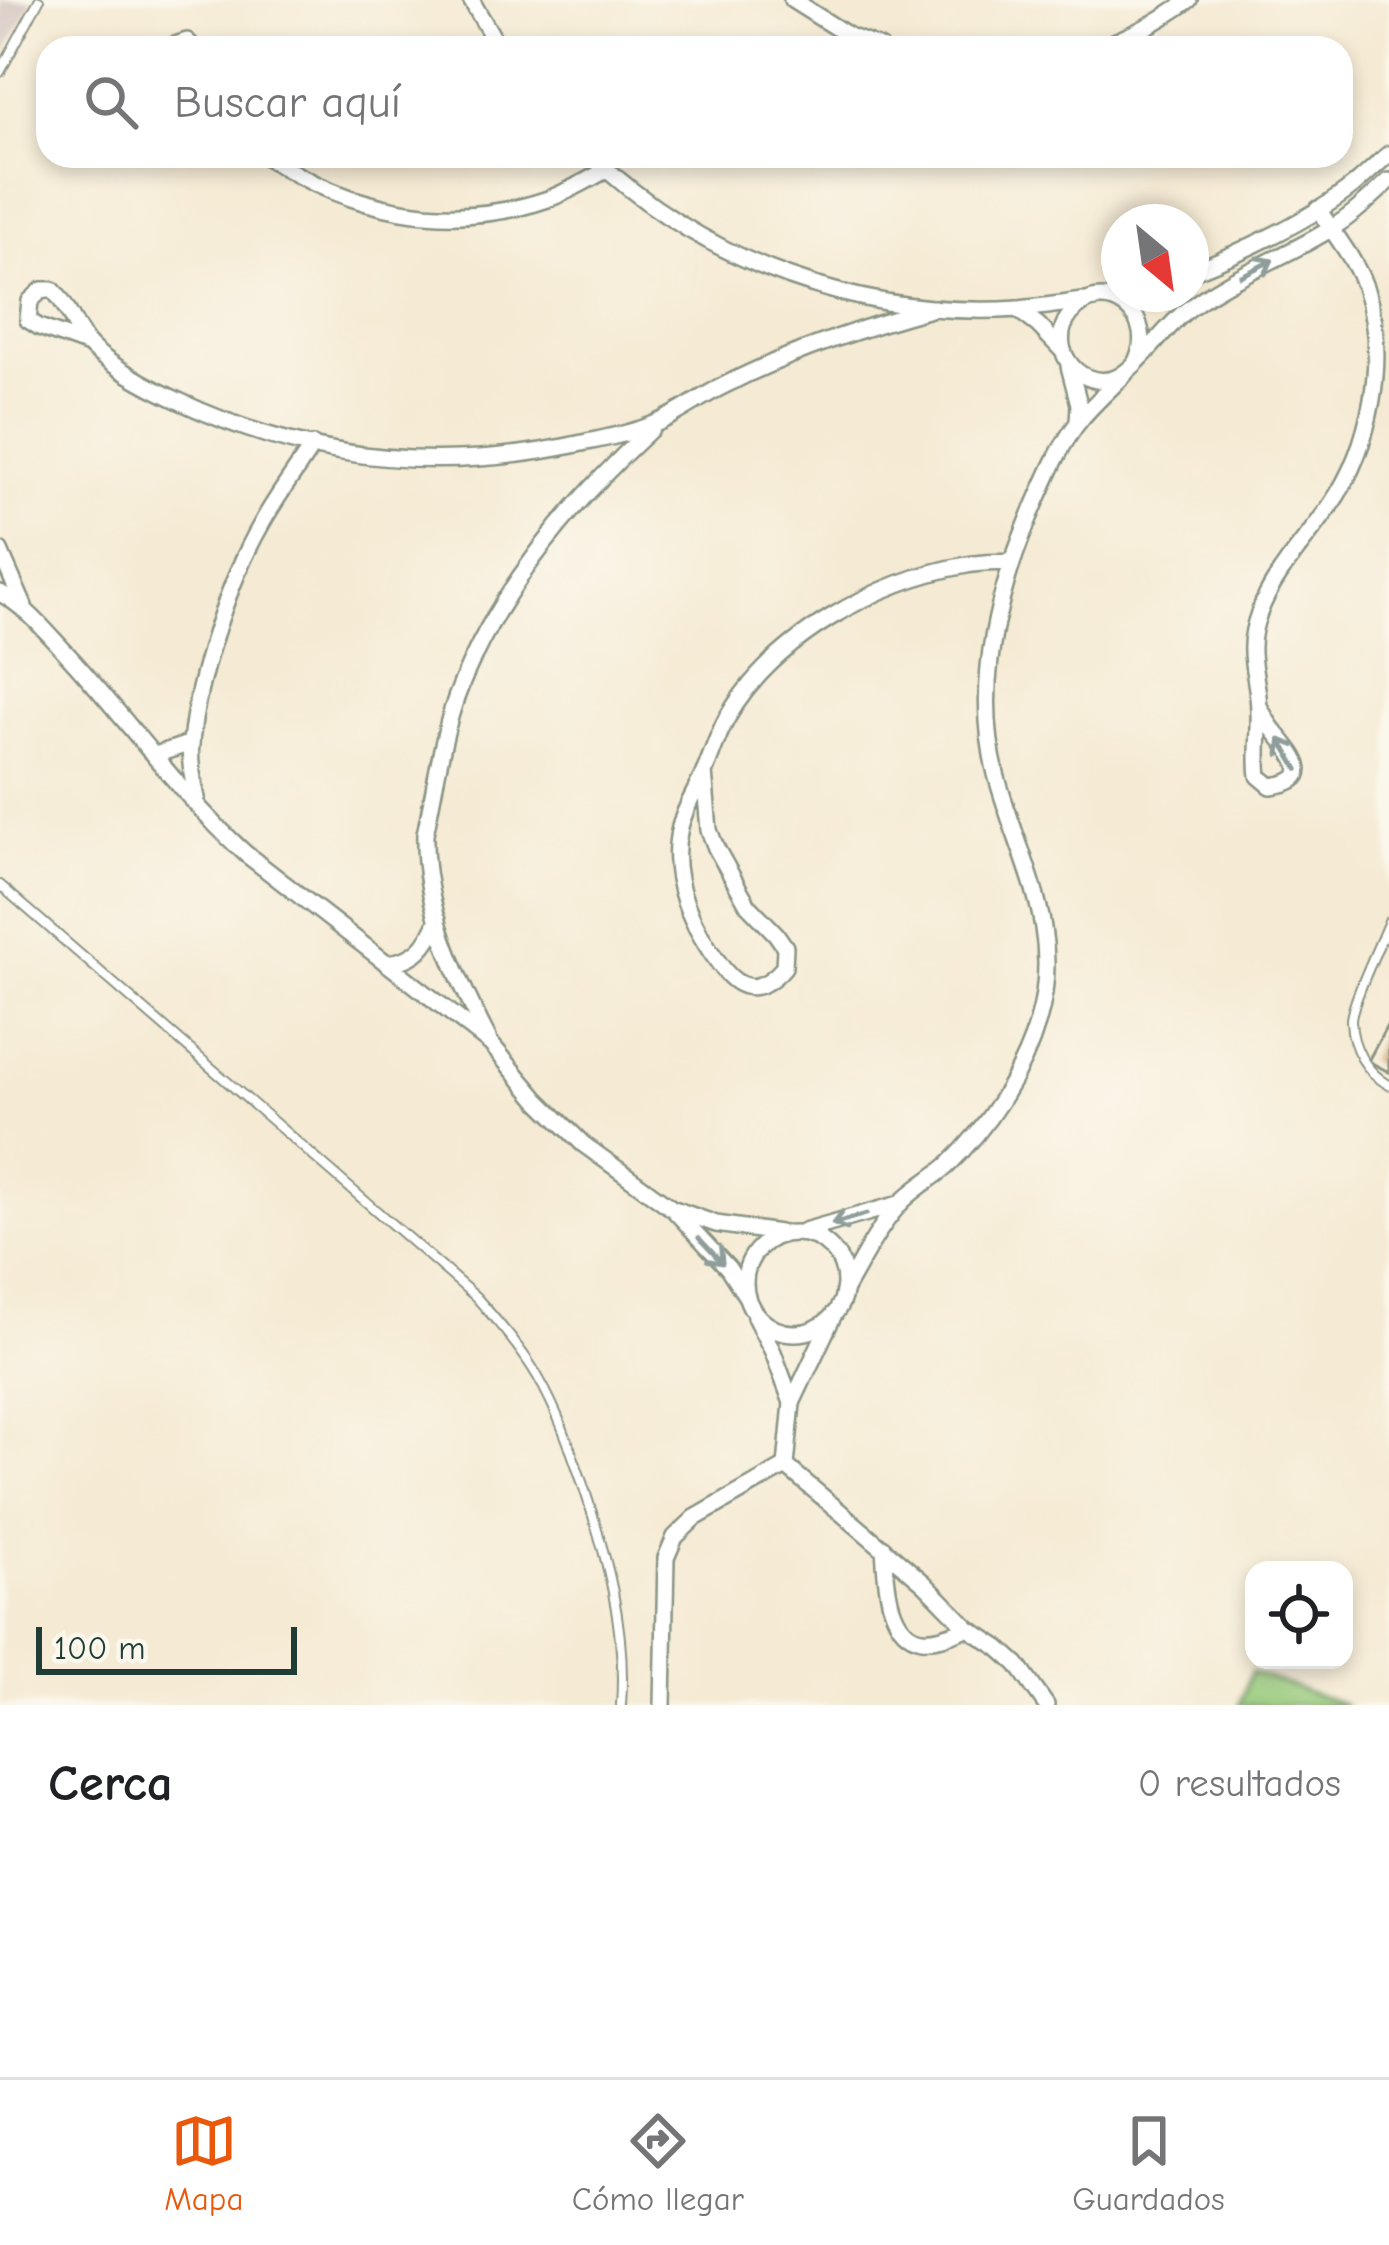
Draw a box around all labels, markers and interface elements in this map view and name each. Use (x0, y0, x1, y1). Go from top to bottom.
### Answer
search box (36, 36, 1353, 168)
icon: search (78, 69, 144, 135)
text: Buscar aquí (174, 76, 401, 128)
north arrow (1101, 204, 1209, 312)
one-way arrow (1239, 255, 1274, 278)
one-way arrow (1277, 737, 1300, 772)
one-way arrow (831, 1210, 869, 1232)
one-way arrow (697, 1236, 725, 1265)
map controls (1245, 1561, 1353, 1669)
button: locate (1245, 1561, 1353, 1669)
scale bar (36, 1621, 297, 1674)
text: 100 m (54, 1629, 146, 1667)
text: Cerca (48, 1754, 173, 1813)
text: 0 resultados (1138, 1761, 1341, 1806)
tab: Mapa (164, 2108, 243, 2218)
tab: Cómo llegar (572, 2108, 744, 2218)
tab: Guardados (1072, 2108, 1225, 2218)

